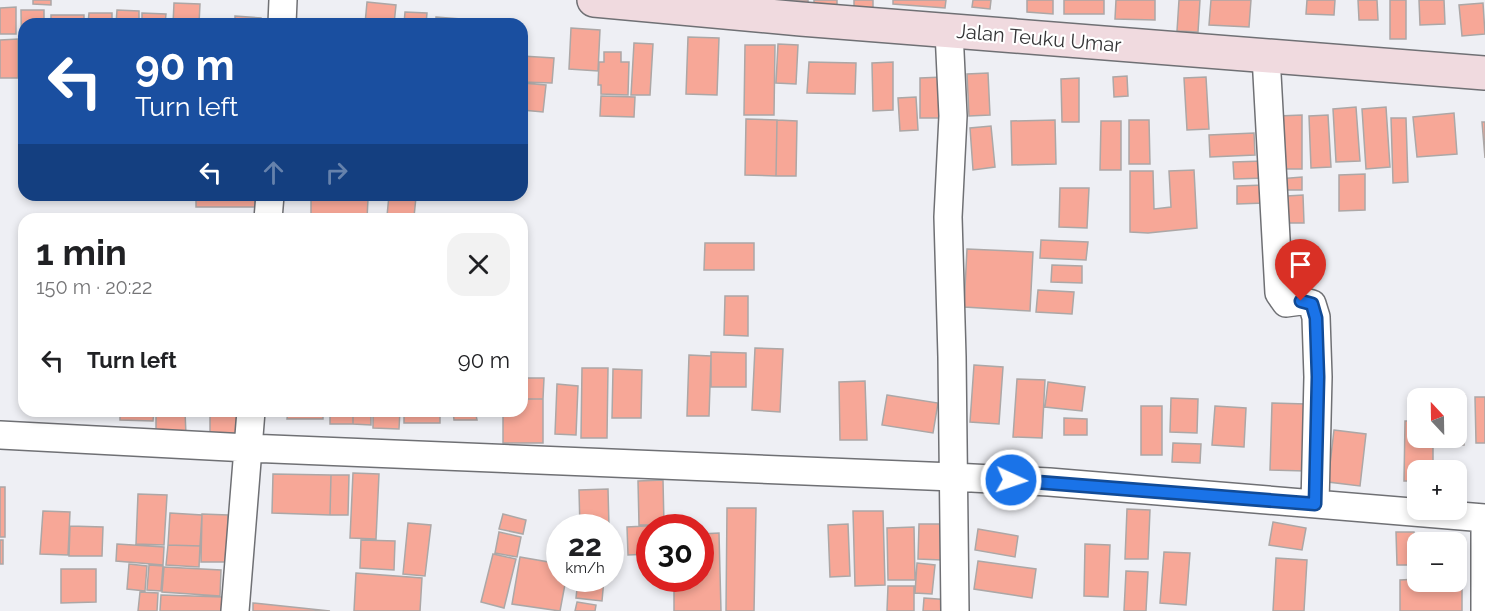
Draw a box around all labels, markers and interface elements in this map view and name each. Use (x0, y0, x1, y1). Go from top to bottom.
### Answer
street label: Jalan Teuku Umar (956, 19, 1122, 57)
text: 90 m (135, 41, 235, 90)
icon: left (36, 42, 114, 120)
text: Turn left (135, 91, 238, 122)
icon: left (194, 156, 227, 189)
icon: ahead (257, 156, 290, 189)
icon: right (320, 156, 353, 189)
text: 1 min (36, 231, 127, 273)
button: close (447, 233, 510, 296)
pin (1275, 239, 1326, 301)
icon: arrive (1284, 248, 1317, 281)
text: 150 m · 20:22 (36, 275, 152, 299)
icon: left (36, 344, 69, 377)
text: Turn left (87, 347, 177, 373)
text: 90 m (458, 347, 510, 373)
north arrow (1407, 388, 1467, 448)
map controls (1407, 388, 1467, 592)
position arrow (979, 448, 1043, 512)
button: + (1407, 460, 1467, 520)
speed limit sign: 30 (636, 514, 714, 592)
text: 22 (568, 528, 602, 563)
button: − (1407, 532, 1467, 592)
text: km/h (565, 559, 605, 577)

